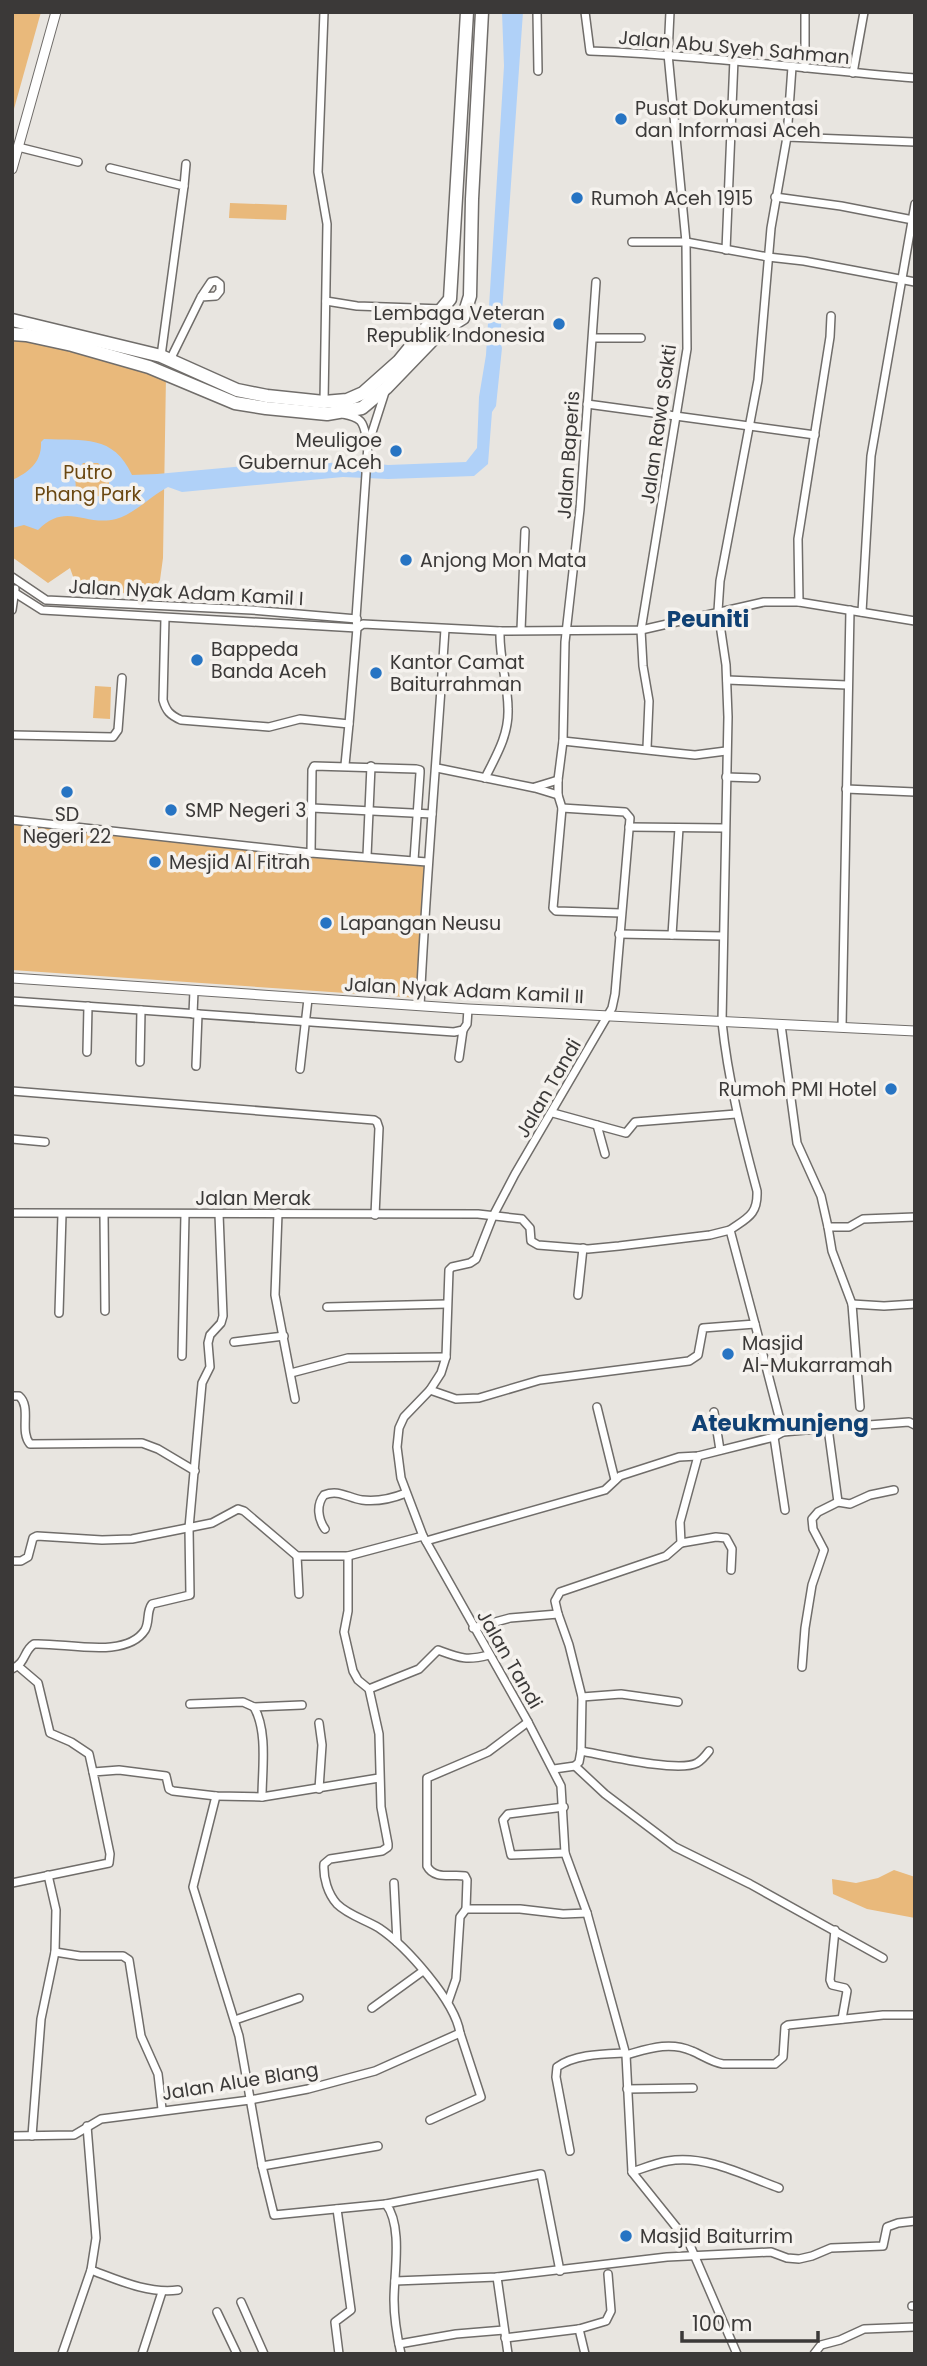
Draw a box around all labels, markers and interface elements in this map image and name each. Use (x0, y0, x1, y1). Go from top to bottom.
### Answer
street label: Jalan Abu Syeh Sahman (617, 24, 851, 71)
place label: Pusat Dokumentasi dan Informasi Aceh (635, 95, 821, 144)
marker: Pusat Dokumentasi dan Informasi Aceh (613, 111, 629, 127)
place label: Rumoh Aceh 1915 (591, 185, 753, 212)
marker: Rumoh Aceh 1915 (569, 190, 585, 206)
place label: Lembaga Veteran Republik Indonesia (366, 300, 545, 349)
marker: Lembaga Veteran Republik Indonesia (551, 316, 567, 332)
street label: Jalan Rawa Sakti (634, 343, 683, 506)
street label: Jalan Baperis (551, 390, 586, 520)
place label: Meuligoe Gubernur Aceh (239, 427, 382, 476)
marker: Meuligoe Gubernur Aceh (388, 443, 404, 459)
park label: Putro Phang Park (35, 459, 142, 508)
place label: Anjong Mon Mata (420, 547, 587, 574)
marker: Anjong Mon Mata (398, 552, 414, 568)
street label: Jalan Nyak Adam Kamil I (68, 573, 304, 612)
district label: Peuniti (667, 603, 749, 635)
place label: Bappeda Banda Aceh (211, 636, 327, 685)
place label: Kantor Camat Baiturrahman (390, 649, 525, 698)
marker: Bappeda Banda Aceh (189, 652, 205, 668)
marker: Kantor Camat Baiturrahman (368, 665, 384, 681)
marker: SD Negeri 22 (59, 784, 75, 800)
place label: SMP Negeri 3 (185, 797, 306, 824)
place label: SD Negeri 22 (23, 801, 111, 850)
marker: SMP Negeri 3 (163, 802, 179, 818)
place label: Mesjid Al Fitrah (169, 849, 310, 876)
marker: Mesjid Al Fitrah (147, 854, 163, 870)
place label: Lapangan Neusu (340, 910, 501, 937)
marker: Lapangan Neusu (318, 915, 334, 931)
street label: Jalan Nyak Adam Kamil II (343, 971, 585, 1010)
street label: Jalan Tandi (509, 1034, 588, 1143)
place label: Rumoh PMI Hotel (719, 1076, 877, 1103)
marker: Rumoh PMI Hotel (883, 1081, 899, 1097)
street label: Jalan Merak (195, 1185, 311, 1212)
place label: Masjid Al-Mukarramah (742, 1330, 893, 1379)
marker: Masjid Al-Mukarramah (720, 1346, 736, 1362)
district label: Ateukmunjeng (691, 1407, 869, 1439)
street label: Jalan Tandi (470, 1605, 549, 1714)
street label: Jalan Alue Blang (160, 2056, 320, 2107)
place label: Masjid Baiturrim (640, 2223, 793, 2250)
marker: Masjid Baiturrim (618, 2228, 634, 2244)
scale bar (682, 2300, 818, 2344)
text: 100 m (692, 2309, 752, 2338)

